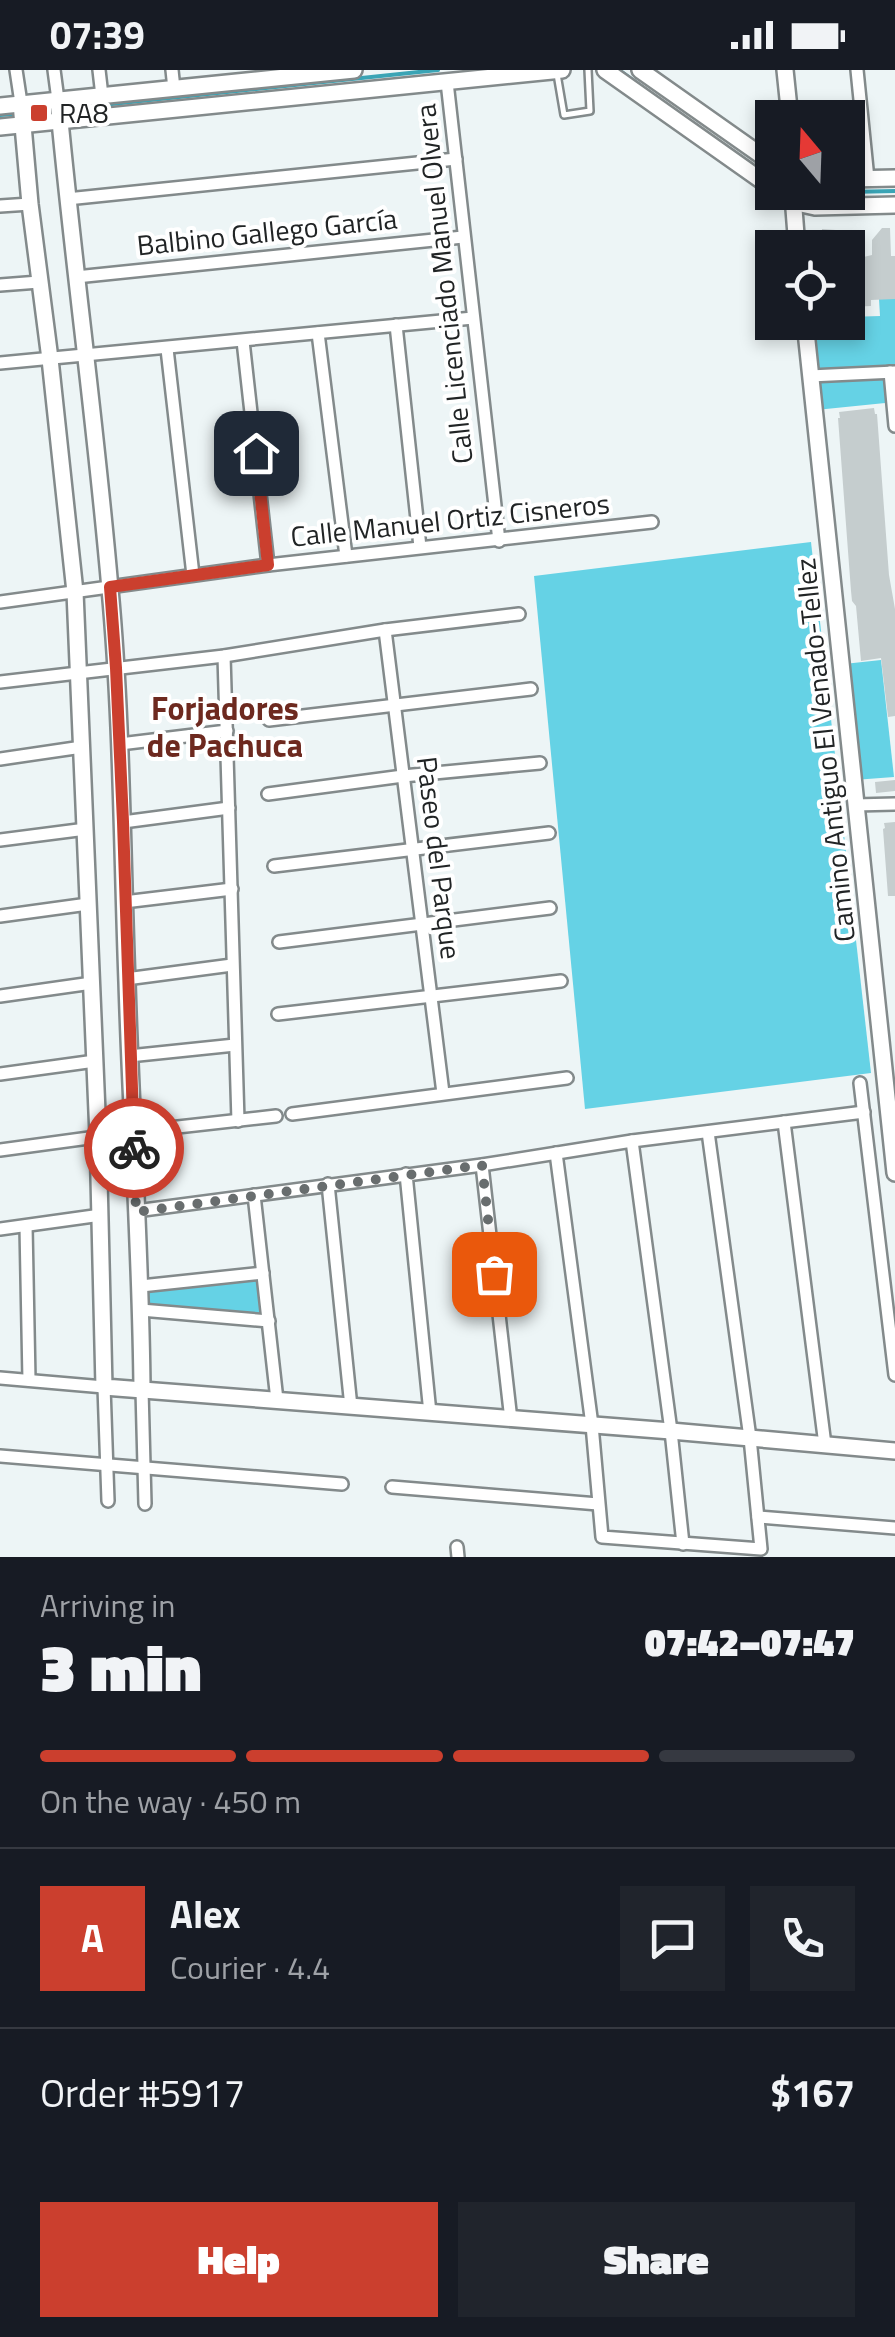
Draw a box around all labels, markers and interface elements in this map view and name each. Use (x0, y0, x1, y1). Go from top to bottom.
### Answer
text: 07:39 (50, 6, 145, 64)
place label: RA8 (59, 91, 108, 134)
north arrow (755, 100, 865, 210)
map controls (755, 100, 865, 340)
marker: RA8 (28, 102, 50, 124)
street label: Calle Licenciado Manuel Olvera (403, 102, 484, 466)
street label: Balbino Gallego García (135, 196, 399, 267)
button: locate (755, 230, 865, 340)
pin (214, 411, 299, 496)
icon: home (229, 426, 284, 481)
street label: Calle Manuel Ortiz Cisneros (288, 481, 612, 558)
street label: Camino Antiguo El Venado-Tellez (783, 556, 866, 944)
district label: Forjadores de Pachuca (147, 684, 303, 769)
street label: Paseo del Parque (406, 754, 473, 962)
courier (84, 1098, 184, 1198)
icon: bike (107, 1121, 162, 1176)
pin (452, 1232, 537, 1317)
icon: bag (467, 1247, 522, 1302)
text: Arriving in (40, 1581, 176, 1629)
text: 07:42–07:47 (645, 1613, 855, 1671)
text: 3 min (40, 1617, 201, 1716)
text: On the way · 450 m (40, 1777, 301, 1825)
text: Alex (170, 1885, 241, 1943)
button: chat (620, 1886, 725, 1991)
button: phone (750, 1886, 855, 1991)
text: A (81, 1909, 104, 1967)
text: Courier · 4.4 (170, 1943, 330, 1991)
text: Order #5917 (40, 2064, 245, 2122)
text: $167 (770, 2064, 855, 2122)
button: Help (40, 2202, 438, 2317)
button: Share (458, 2202, 855, 2317)

